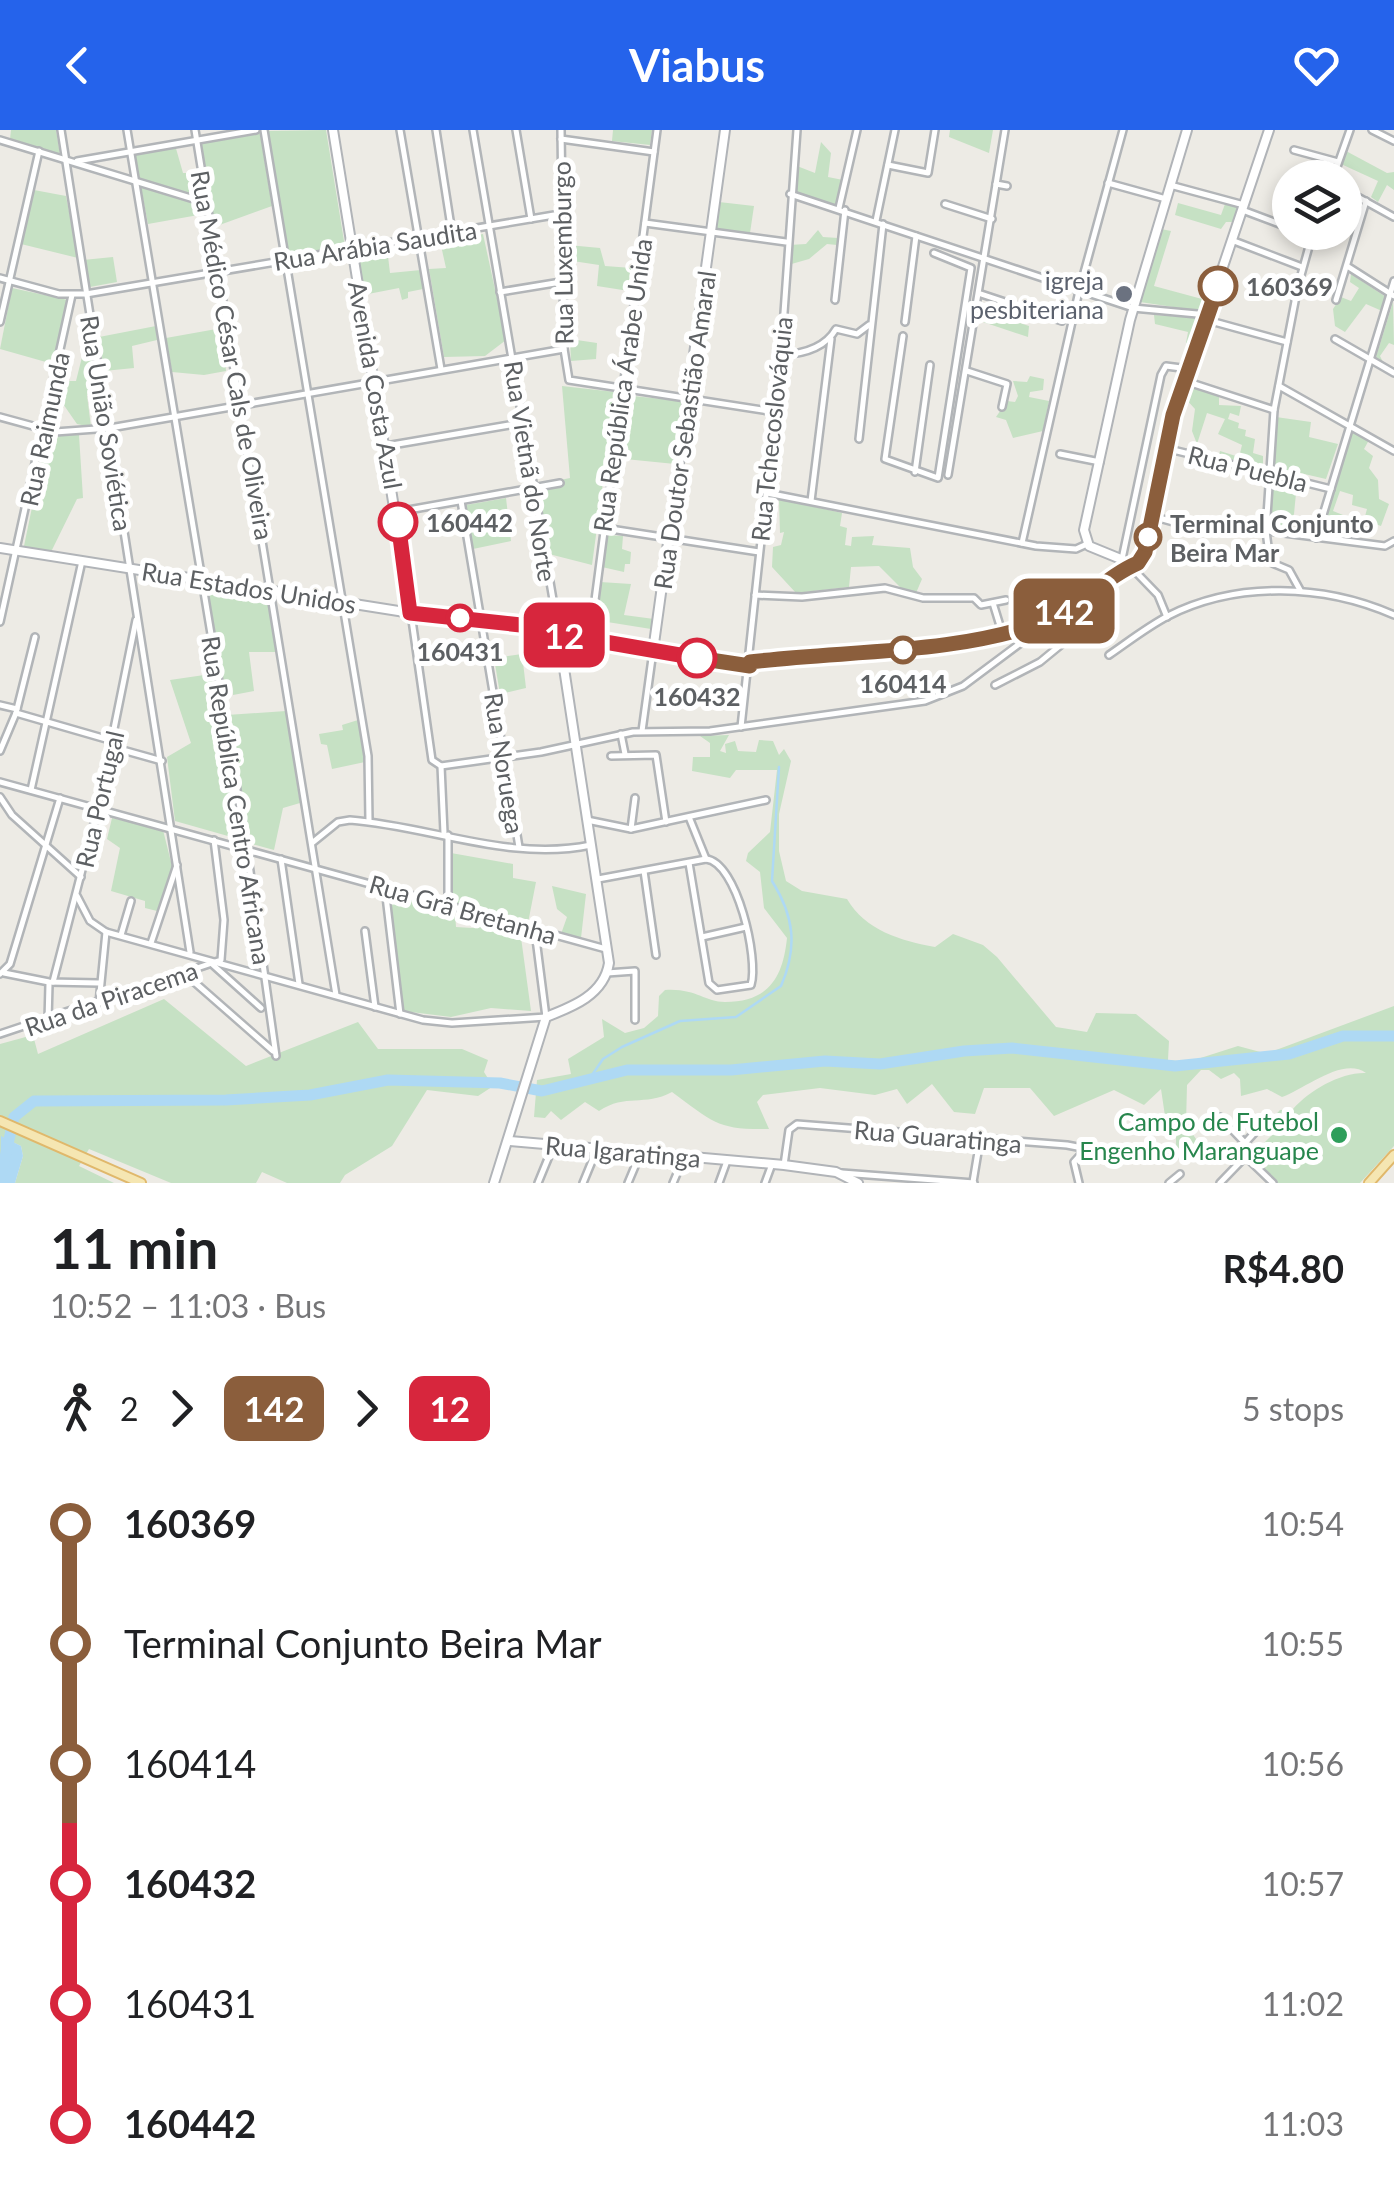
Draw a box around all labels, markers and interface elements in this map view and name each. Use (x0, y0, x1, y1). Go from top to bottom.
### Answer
icon: back (50, 38, 105, 93)
text: Viabus (629, 38, 765, 92)
icon: heart (1289, 38, 1344, 93)
map controls (1272, 160, 1362, 250)
button: layers (1272, 160, 1362, 250)
street label: Rua Luxemburgo (545, 161, 579, 345)
street label: Rua Médico César Cals de Oliveira (186, 168, 280, 542)
street label: Rua Arábia Saudita (271, 214, 479, 276)
street label: Rua República Árabe Unida (587, 236, 657, 534)
place label: igreja pesbiteriana (970, 265, 1104, 324)
marker: 160369 (1199, 267, 1237, 305)
street label: Rua Doutor Sebastião Amaral (647, 269, 721, 591)
place label: 160369 (1246, 271, 1333, 301)
street label: Avenida Costa Azul (343, 279, 409, 491)
marker: igreja pesbiteriana (1113, 283, 1135, 305)
street label: Rua União Soviética (75, 313, 139, 533)
street label: Rua Tchecoslováquia (744, 315, 798, 543)
street label: Rua Raimunda (13, 349, 75, 509)
street label: Rua Vietnã do Norte (499, 358, 563, 584)
street label: Rua Puebla (1185, 439, 1311, 497)
marker: 160442 (379, 503, 417, 541)
place label: 160442 (426, 507, 513, 537)
place label: Terminal Conjunto Beira Mar (1170, 508, 1374, 567)
marker: Terminal Conjunto Beira Mar (1135, 524, 1161, 550)
street label: Rua Estados Unidos (140, 555, 358, 619)
line badge: 142 (1006, 578, 1122, 644)
text: 142 (1034, 590, 1094, 632)
line badge: 12 (519, 602, 609, 668)
marker: 160431 (447, 605, 473, 631)
text: 12 (544, 614, 584, 656)
street label: Rua República Centro Africana (196, 634, 278, 966)
place label: 160431 (416, 636, 504, 666)
marker: 160414 (890, 637, 916, 663)
marker: 160432 (678, 639, 716, 677)
place label: 160414 (859, 668, 947, 698)
place label: 160432 (653, 681, 741, 711)
street label: Rua Noruega (479, 690, 531, 836)
street label: Rua Portugal (69, 728, 129, 870)
street label: Rua Grã Bretanha (366, 868, 560, 950)
street label: Rua da Piracema (21, 954, 201, 1042)
place label: Campo de Futebol Engenho Maranguape (1079, 1106, 1319, 1165)
street label: Rua Guaratinga (853, 1114, 1023, 1158)
marker: Campo de Futebol Engenho Maranguape (1328, 1124, 1350, 1146)
street label: Rua Igaratinga (544, 1129, 702, 1173)
text: 11 min (50, 1215, 218, 1281)
text: R$4.80 (1222, 1245, 1344, 1291)
text: 10:52 – 11:03 · Bus (50, 1286, 326, 1325)
icon: walk (50, 1381, 105, 1436)
icon: forward (154, 1381, 209, 1436)
icon: forward (339, 1381, 394, 1436)
text: 142 (244, 1387, 304, 1429)
text: 12 (429, 1387, 470, 1429)
text: 2 (120, 1389, 139, 1428)
text: 5 stops (1242, 1389, 1344, 1428)
text: 160369 (124, 1500, 256, 1546)
text: 10:54 (1262, 1504, 1344, 1543)
text: Terminal Conjunto Beira Mar (124, 1620, 602, 1666)
text: 10:55 (1262, 1624, 1344, 1663)
text: 160414 (124, 1740, 256, 1786)
text: 10:56 (1262, 1744, 1344, 1783)
text: 160432 (124, 1860, 256, 1906)
text: 10:57 (1262, 1864, 1344, 1903)
text: 160431 (124, 1980, 256, 2026)
text: 11:02 (1262, 1984, 1344, 2023)
text: 160442 (124, 2100, 256, 2146)
text: 11:03 (1262, 2104, 1344, 2143)

